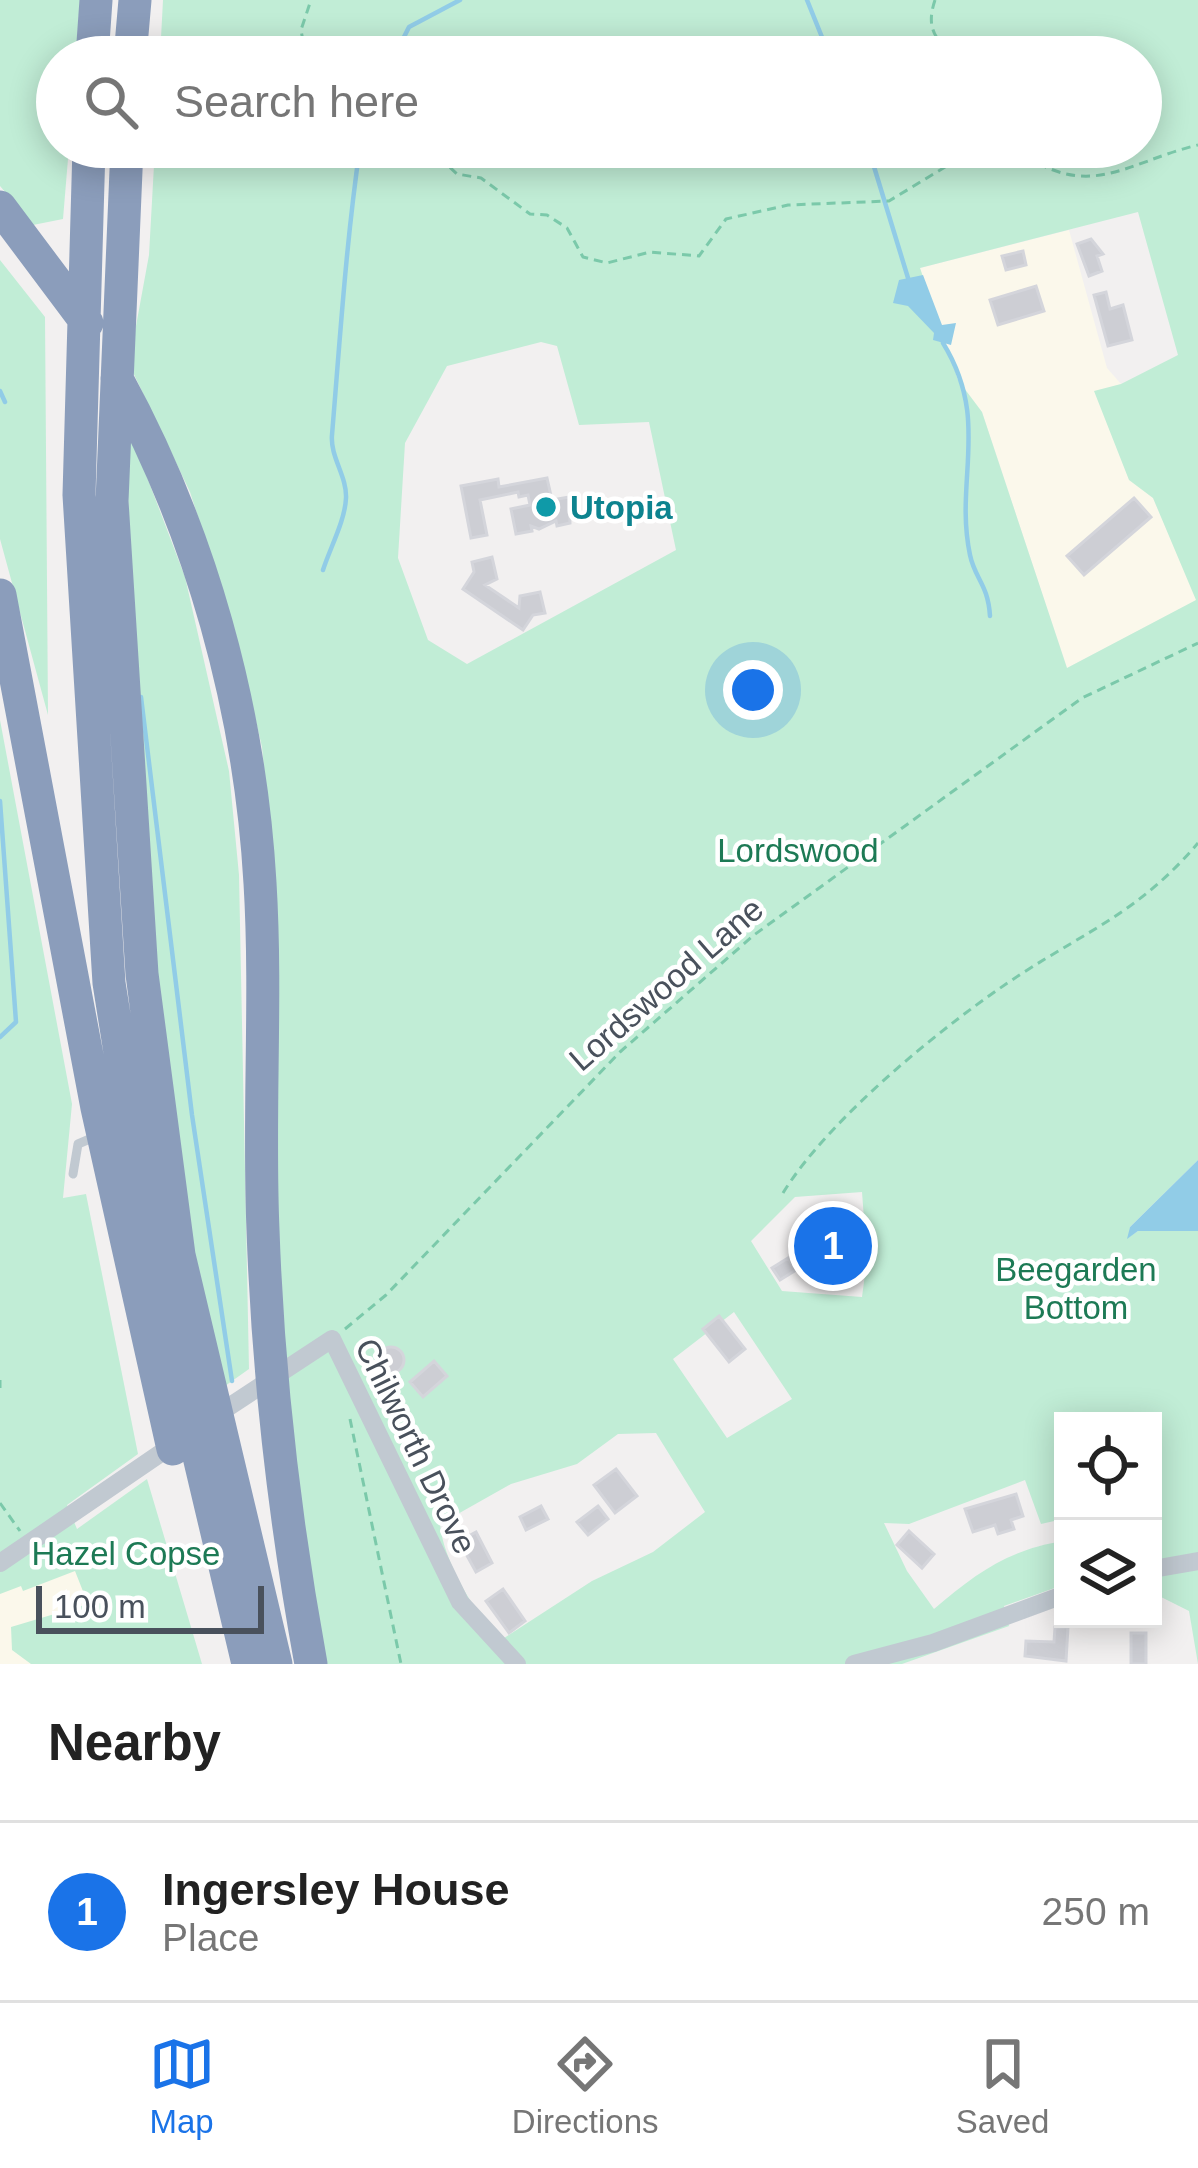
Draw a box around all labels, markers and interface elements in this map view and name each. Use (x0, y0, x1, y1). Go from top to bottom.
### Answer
search box (36, 36, 1162, 168)
icon: search (78, 69, 144, 135)
text: Search here (174, 76, 419, 127)
place label: Utopia (570, 489, 673, 526)
marker: Utopia (533, 494, 559, 520)
your location (723, 660, 783, 720)
park label: Lordswood (717, 832, 879, 869)
street label: Lordswood Lane (562, 890, 770, 1078)
pin: 1 (794, 1201, 872, 1291)
park label: Beegarden Bottom (995, 1251, 1157, 1326)
street label: Chilworth Drove (348, 1332, 484, 1560)
map controls (1054, 1412, 1162, 1628)
button: locate (1054, 1412, 1162, 1520)
button: layers (1054, 1520, 1162, 1628)
park label: Hazel Copse (32, 1535, 220, 1572)
scale bar (36, 1580, 264, 1633)
text: 100 m (54, 1588, 146, 1625)
text: Nearby (48, 1714, 221, 1771)
text: Ingersley House (162, 1864, 510, 1915)
text: 1 (76, 1890, 98, 1933)
text: 250 m (1042, 1890, 1150, 1933)
text: Place (162, 1916, 260, 1959)
tab: Map (149, 2031, 215, 2141)
tab: Directions (512, 2031, 659, 2141)
tab: Saved (956, 2031, 1049, 2141)

